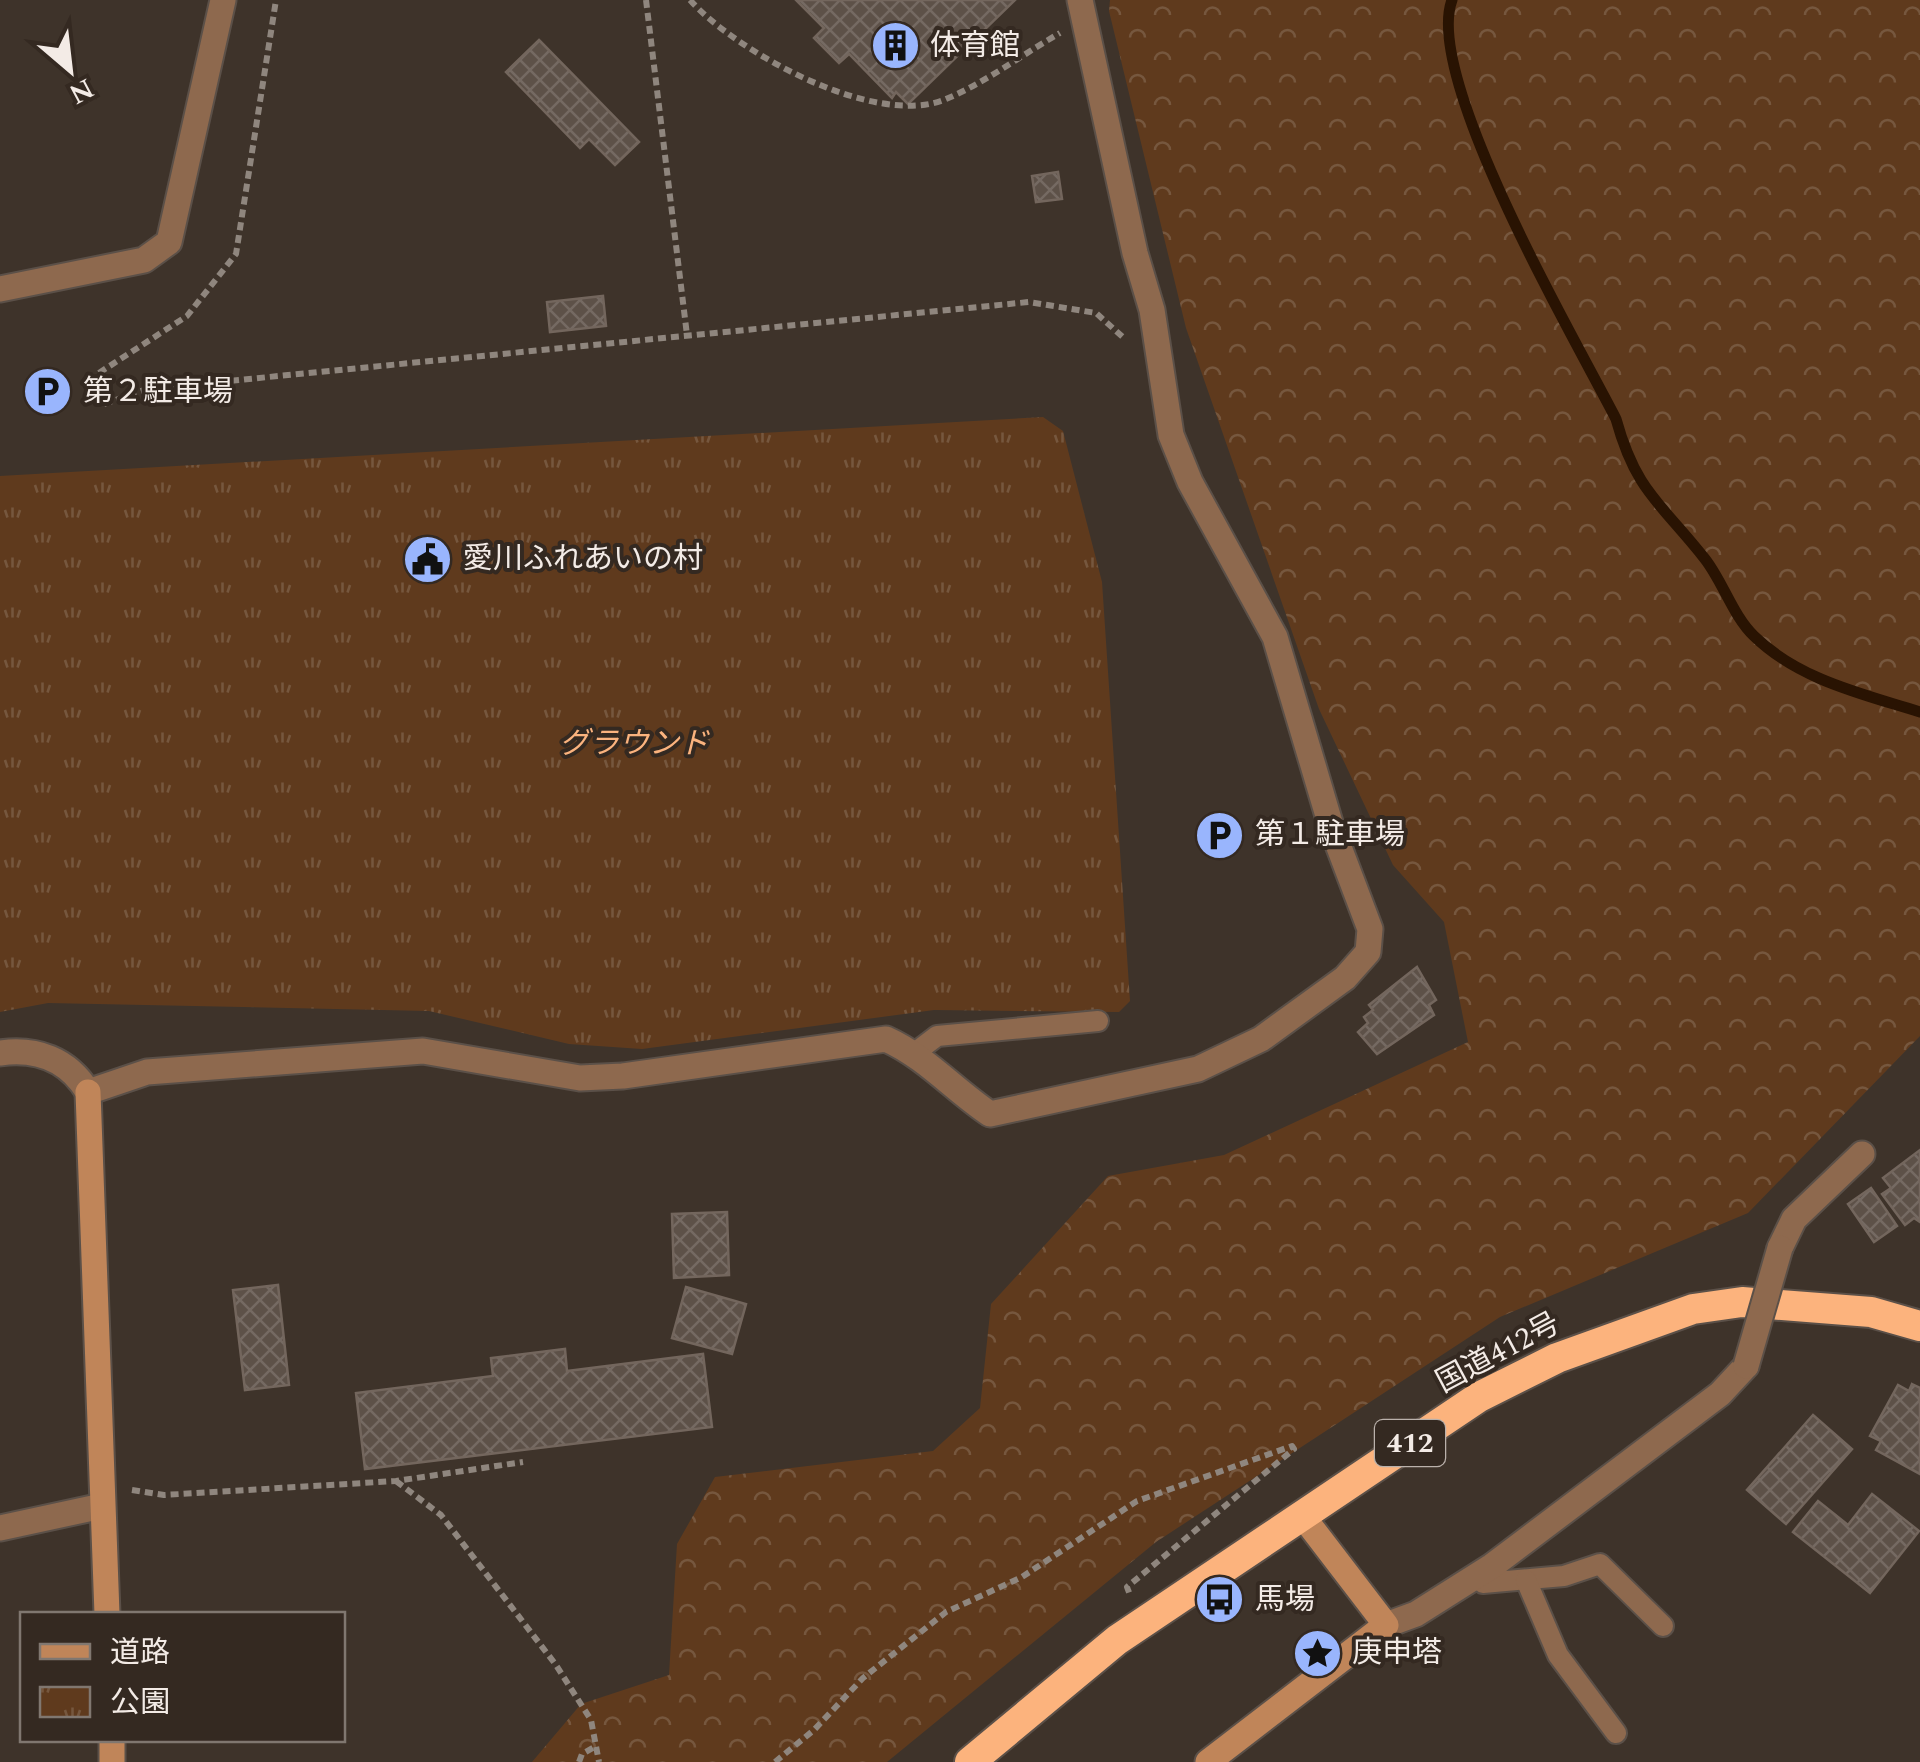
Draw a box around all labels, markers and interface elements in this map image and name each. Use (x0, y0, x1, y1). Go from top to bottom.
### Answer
north arrow (20, 20, 120, 120)
building icon: 体育館 (869, 20, 921, 72)
place label: 体育館 (930, 23, 1020, 69)
text: N (61, 66, 101, 115)
parking icon: 第２駐車場 (22, 366, 74, 418)
place label: 第２駐車場 (83, 369, 233, 415)
public building icon: 愛川ふれあいの村 (402, 533, 454, 585)
place label: 愛川ふれあいの村 (463, 536, 703, 582)
park label: グラウンド (559, 721, 710, 767)
parking icon: 第１駐車場 (1194, 809, 1246, 861)
place label: 第１駐車場 (1255, 812, 1405, 858)
street label: 国道412号 (1428, 1301, 1568, 1405)
road number: 412 (1375, 1420, 1445, 1466)
bus stop icon: 馬場 (1194, 1574, 1246, 1626)
place label: 馬場 (1255, 1577, 1315, 1623)
legend (20, 1612, 345, 1742)
place icon: 庚申塔 (1291, 1627, 1343, 1679)
text: 道路 (110, 1630, 170, 1676)
place label: 庚申塔 (1352, 1630, 1442, 1676)
text: 公園 (110, 1680, 170, 1726)

